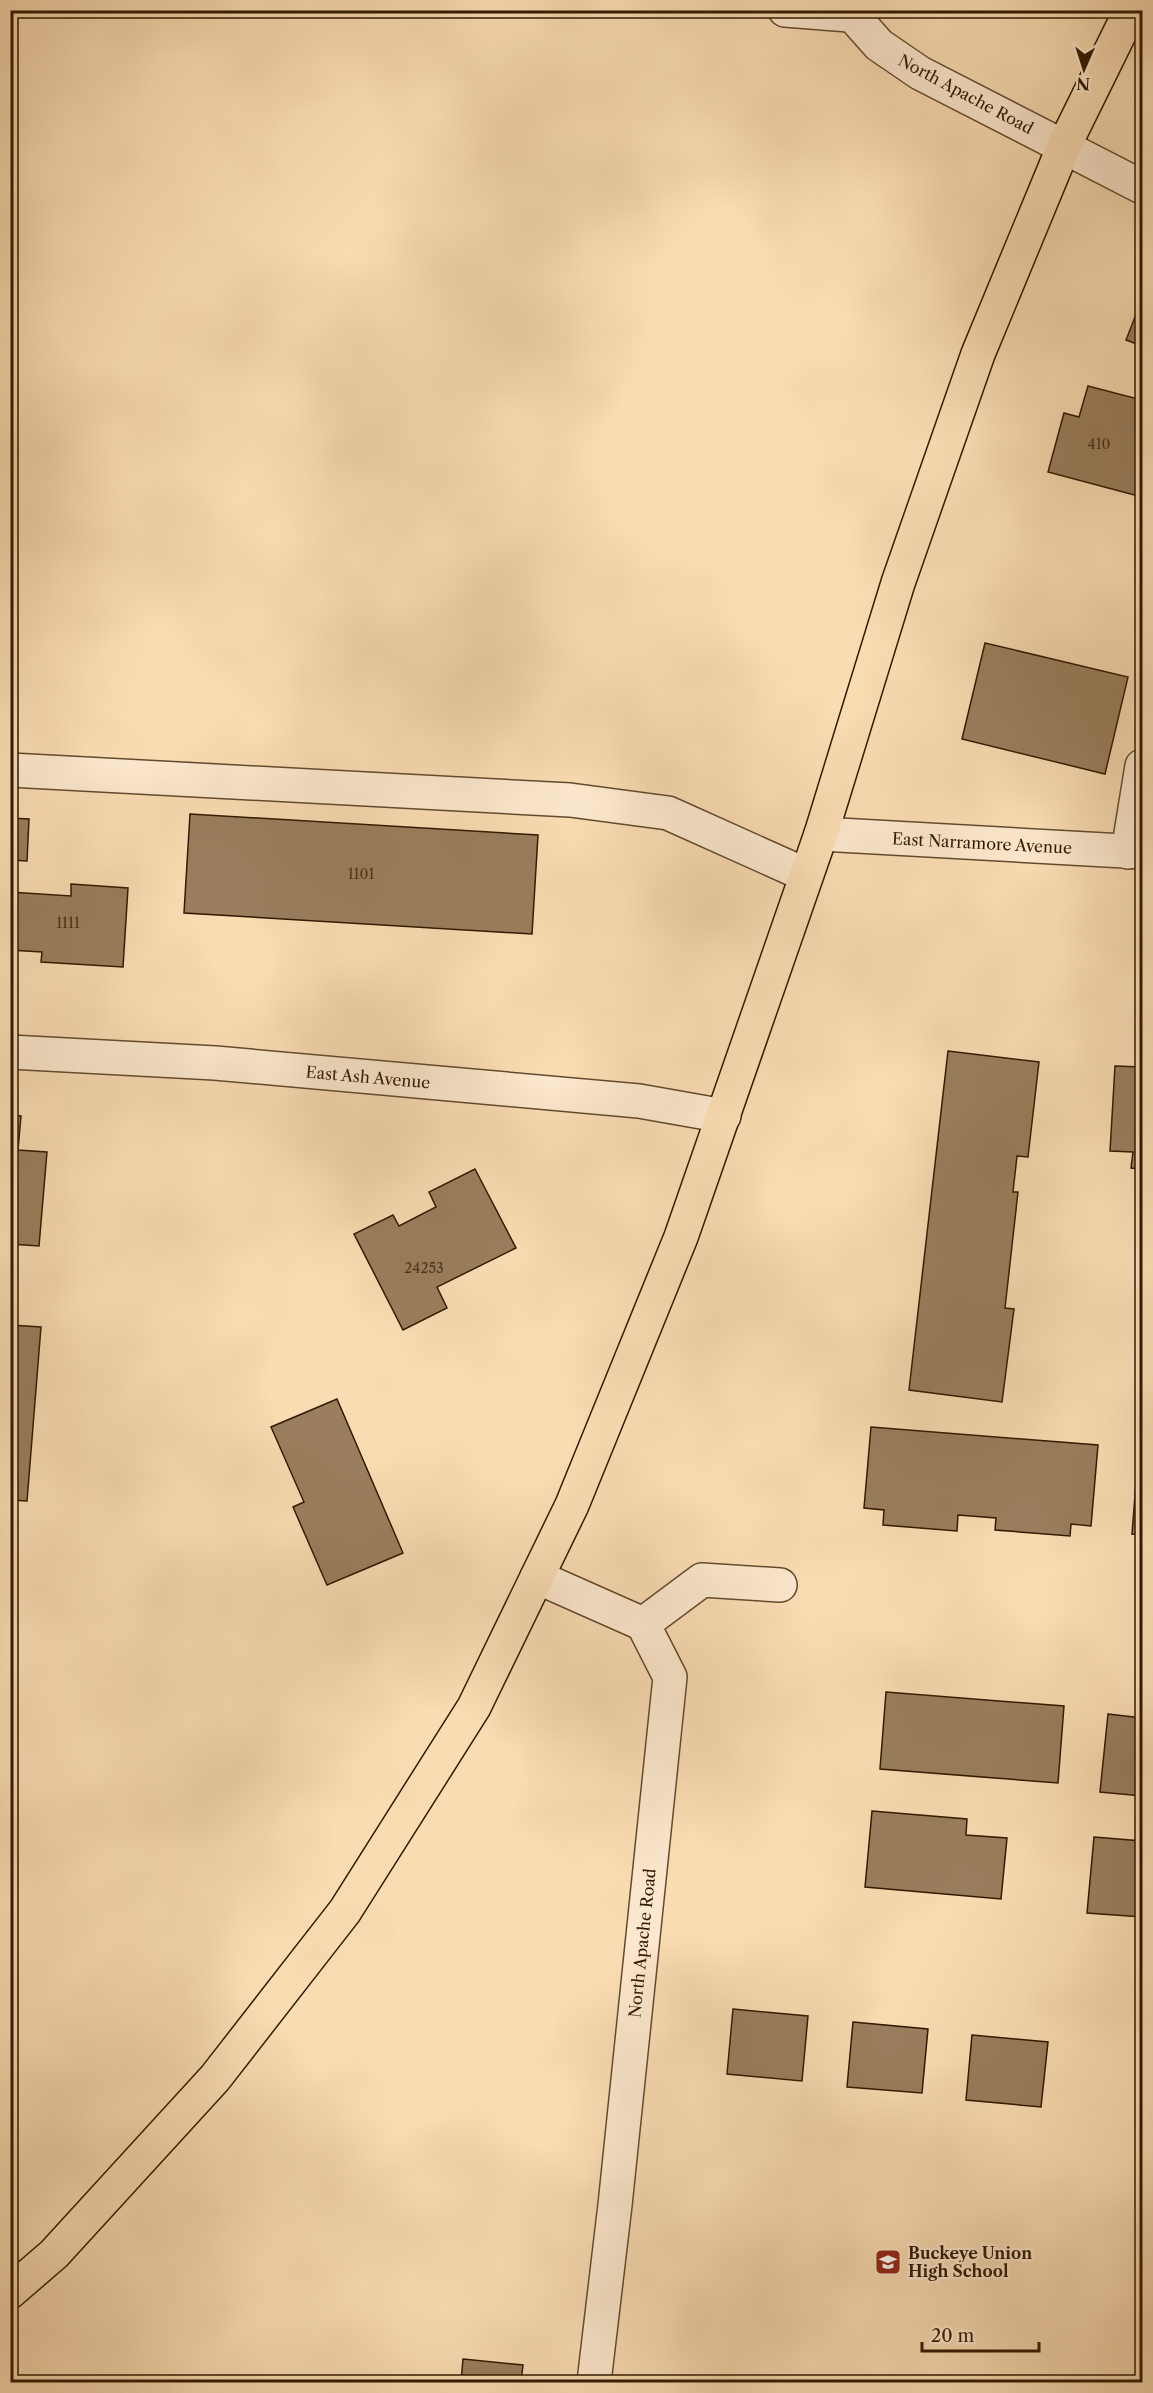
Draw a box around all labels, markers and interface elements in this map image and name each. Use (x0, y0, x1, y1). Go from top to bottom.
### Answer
north arrow (1054, 39, 1114, 99)
street label: North Apache Road (895, 50, 1037, 138)
text: N (1076, 74, 1091, 94)
house number: 410 (1088, 435, 1111, 453)
street label: East Narramore Avenue (892, 828, 1072, 858)
house number: 1101 (348, 865, 374, 883)
house number: 1111 (56, 914, 80, 932)
street label: East Ash Avenue (305, 1062, 431, 1092)
house number: 24253 (404, 1259, 444, 1277)
street label: North Apache Road (624, 1867, 660, 2019)
place label: Buckeye Union High School (908, 2243, 1032, 2281)
school or university icon: Buckeye Union High School (873, 2247, 903, 2277)
scale bar (922, 2315, 1039, 2353)
text: 20 m (931, 2325, 975, 2347)

